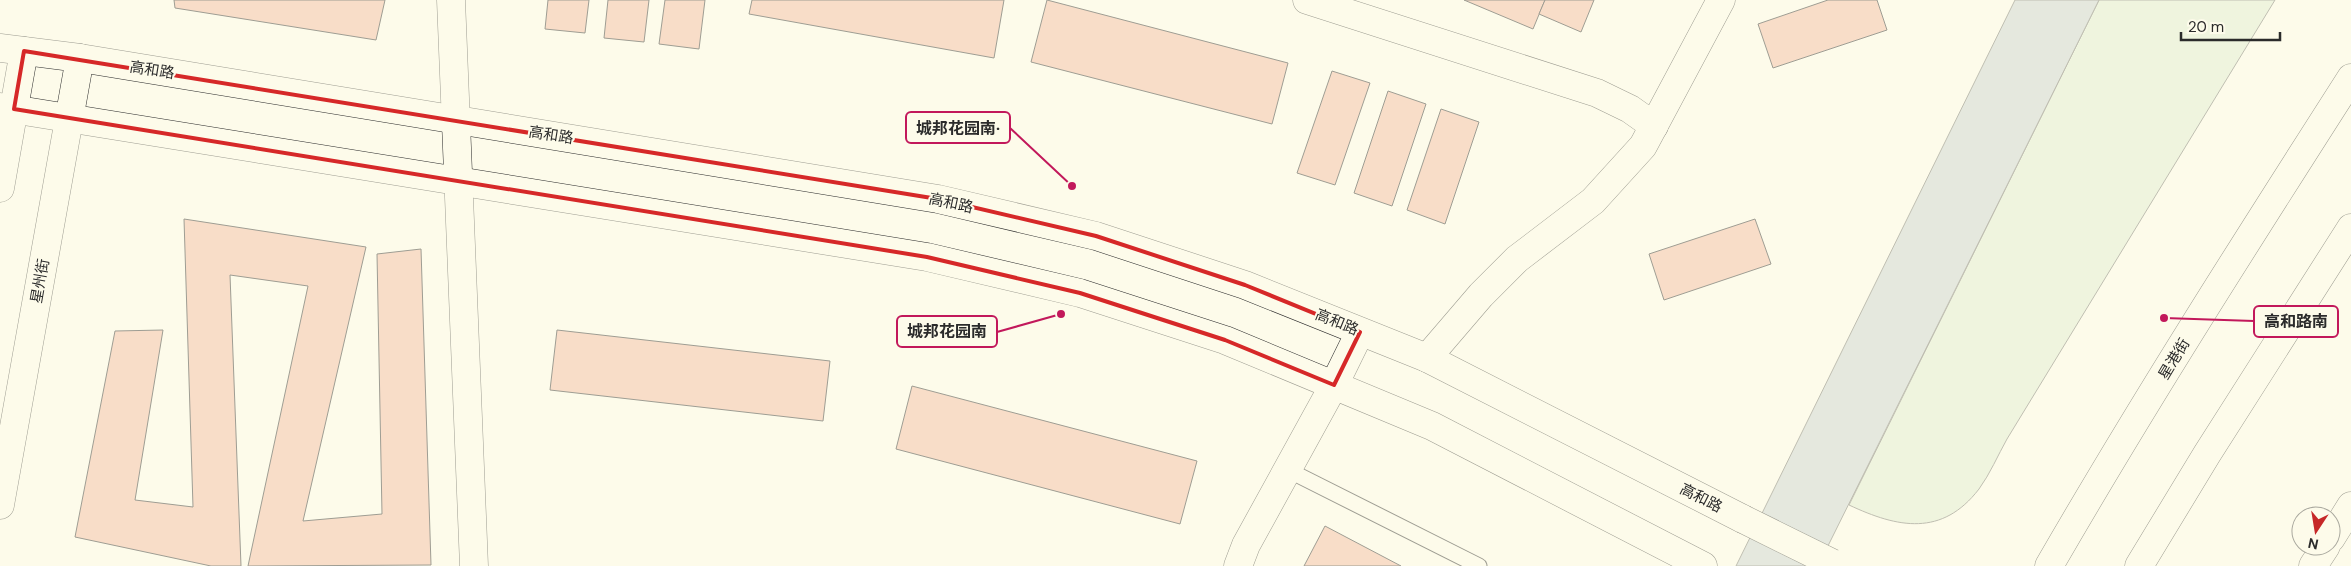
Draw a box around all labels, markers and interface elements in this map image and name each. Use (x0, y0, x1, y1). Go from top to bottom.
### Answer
scale bar (2181, 10, 2280, 42)
text: 20 m (2188, 17, 2224, 37)
street label: 高和路 (128, 57, 176, 83)
callout: 城邦花园南· (906, 112, 1010, 143)
text: 城邦花园南· (916, 118, 1000, 139)
street label: 高和路 (527, 122, 575, 148)
street label: 高和路 (927, 189, 975, 217)
street label: 星州街 (26, 257, 54, 305)
street label: 高和路 (1312, 304, 1362, 340)
callout: 高和路南 (2254, 306, 2338, 337)
text: 高和路南 (2264, 311, 2328, 332)
callout: 城邦花园南 (897, 316, 997, 347)
text: 城邦花园南 (907, 321, 987, 342)
street label: 星港街 (2154, 335, 2194, 383)
street label: 高和路 (1676, 479, 1726, 517)
north arrow (2291, 506, 2341, 556)
text: N (2306, 534, 2320, 554)

